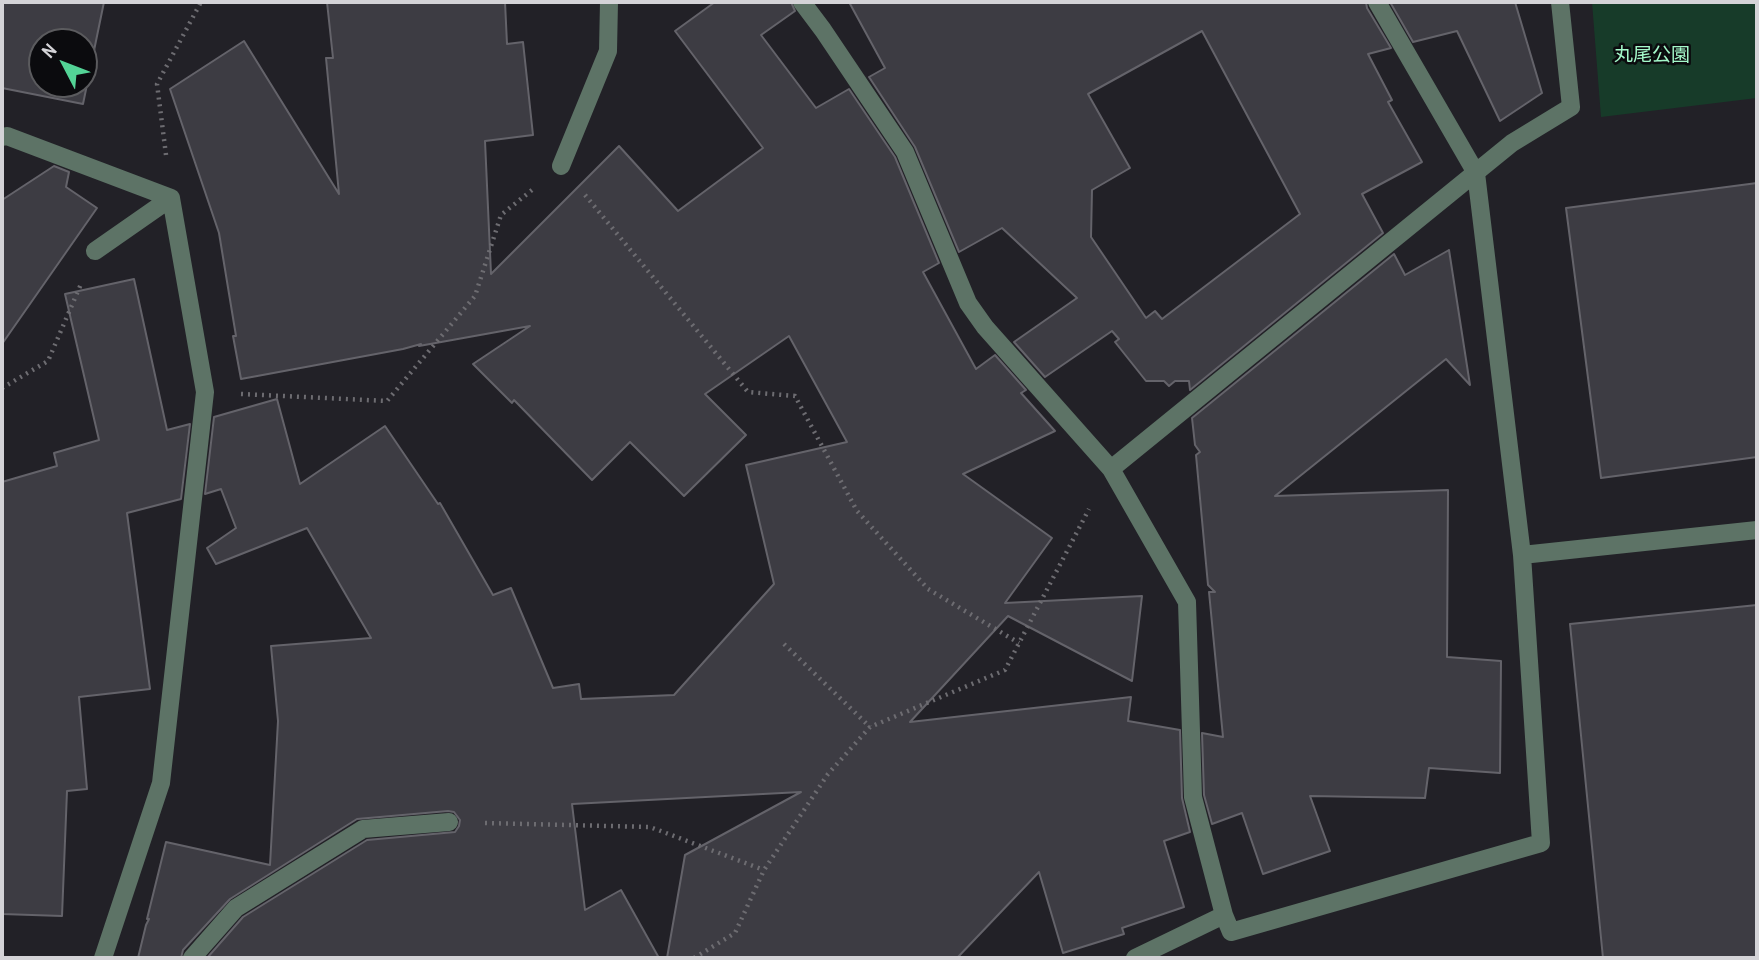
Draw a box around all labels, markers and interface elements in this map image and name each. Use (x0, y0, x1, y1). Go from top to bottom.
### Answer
north arrow (28, 28, 98, 98)
text: N (35, 37, 62, 63)
park label: 丸尾公園 (1614, 45, 1690, 67)

